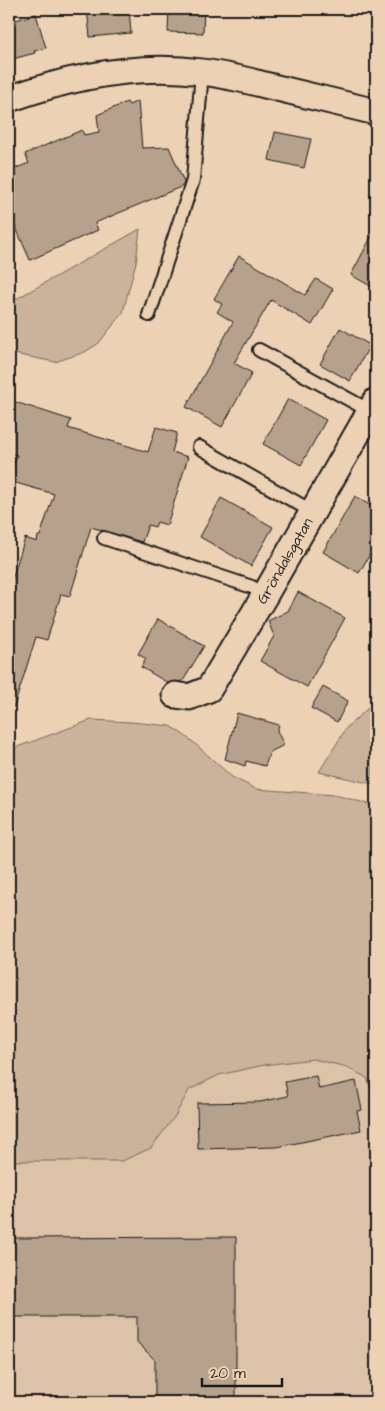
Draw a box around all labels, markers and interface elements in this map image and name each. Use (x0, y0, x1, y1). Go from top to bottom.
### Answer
street label: Gröndalsgatan (252, 514, 319, 608)
scale bar (202, 1356, 282, 1388)
text: 20 m (210, 1363, 246, 1384)

